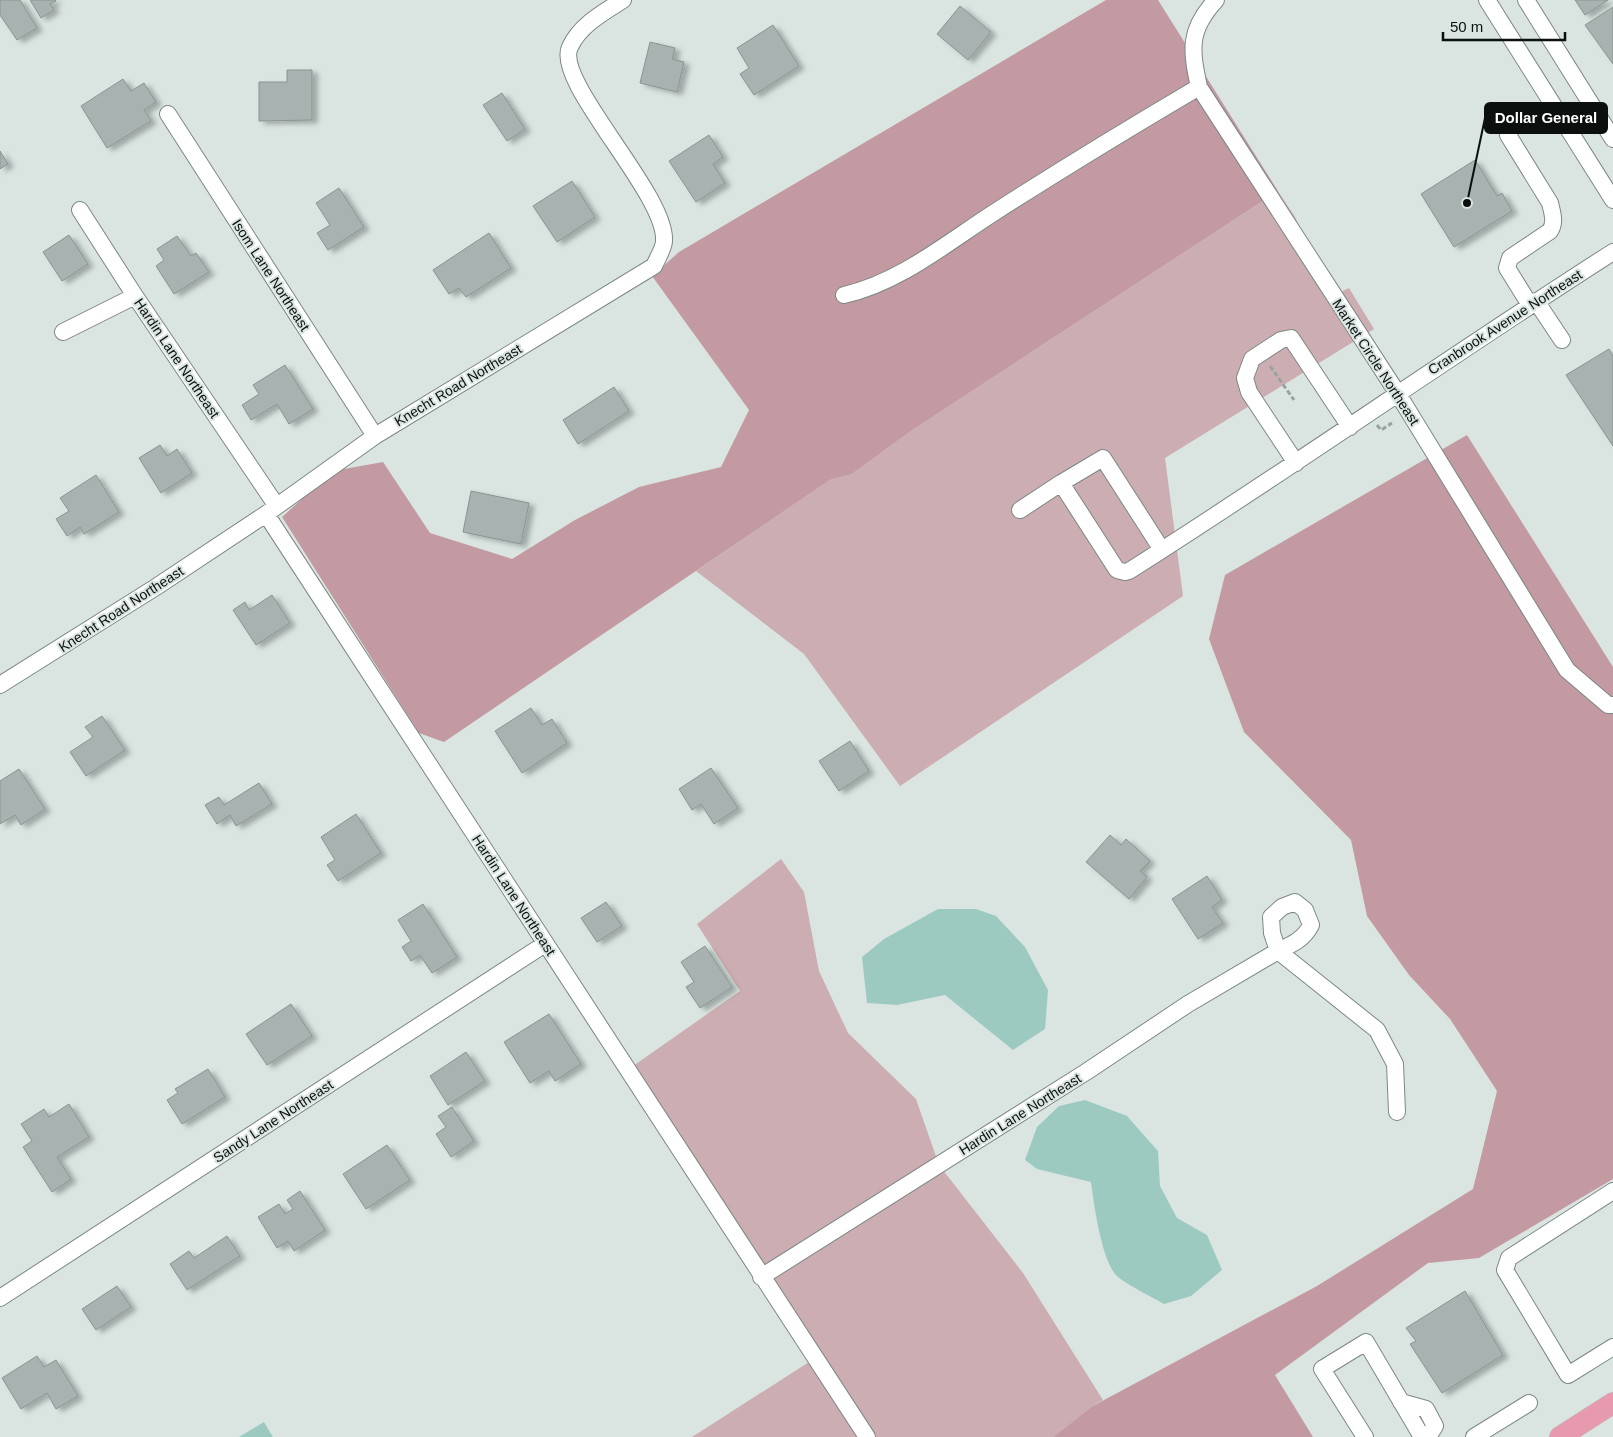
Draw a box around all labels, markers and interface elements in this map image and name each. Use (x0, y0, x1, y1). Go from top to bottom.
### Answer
scale bar (1443, 10, 1566, 42)
text: 50 m (1450, 18, 1483, 35)
callout: Dollar General (1485, 103, 1607, 133)
text: Dollar General (1495, 109, 1597, 126)
street label: Isom Lane Northeast (229, 216, 313, 334)
street label: Cranbrook Avenue Northeast (1425, 266, 1585, 378)
street label: Hardin Lane Northeast (131, 295, 223, 421)
street label: Market Circle Northeast (1329, 296, 1423, 428)
street label: Knecht Road Northeast (392, 341, 525, 429)
street label: Knecht Road Northeast (56, 563, 186, 655)
street label: Hardin Lane Northeast (469, 832, 559, 959)
street label: Hardin Lane Northeast (956, 1070, 1084, 1158)
street label: Sandy Lane Northeast (210, 1076, 336, 1166)

